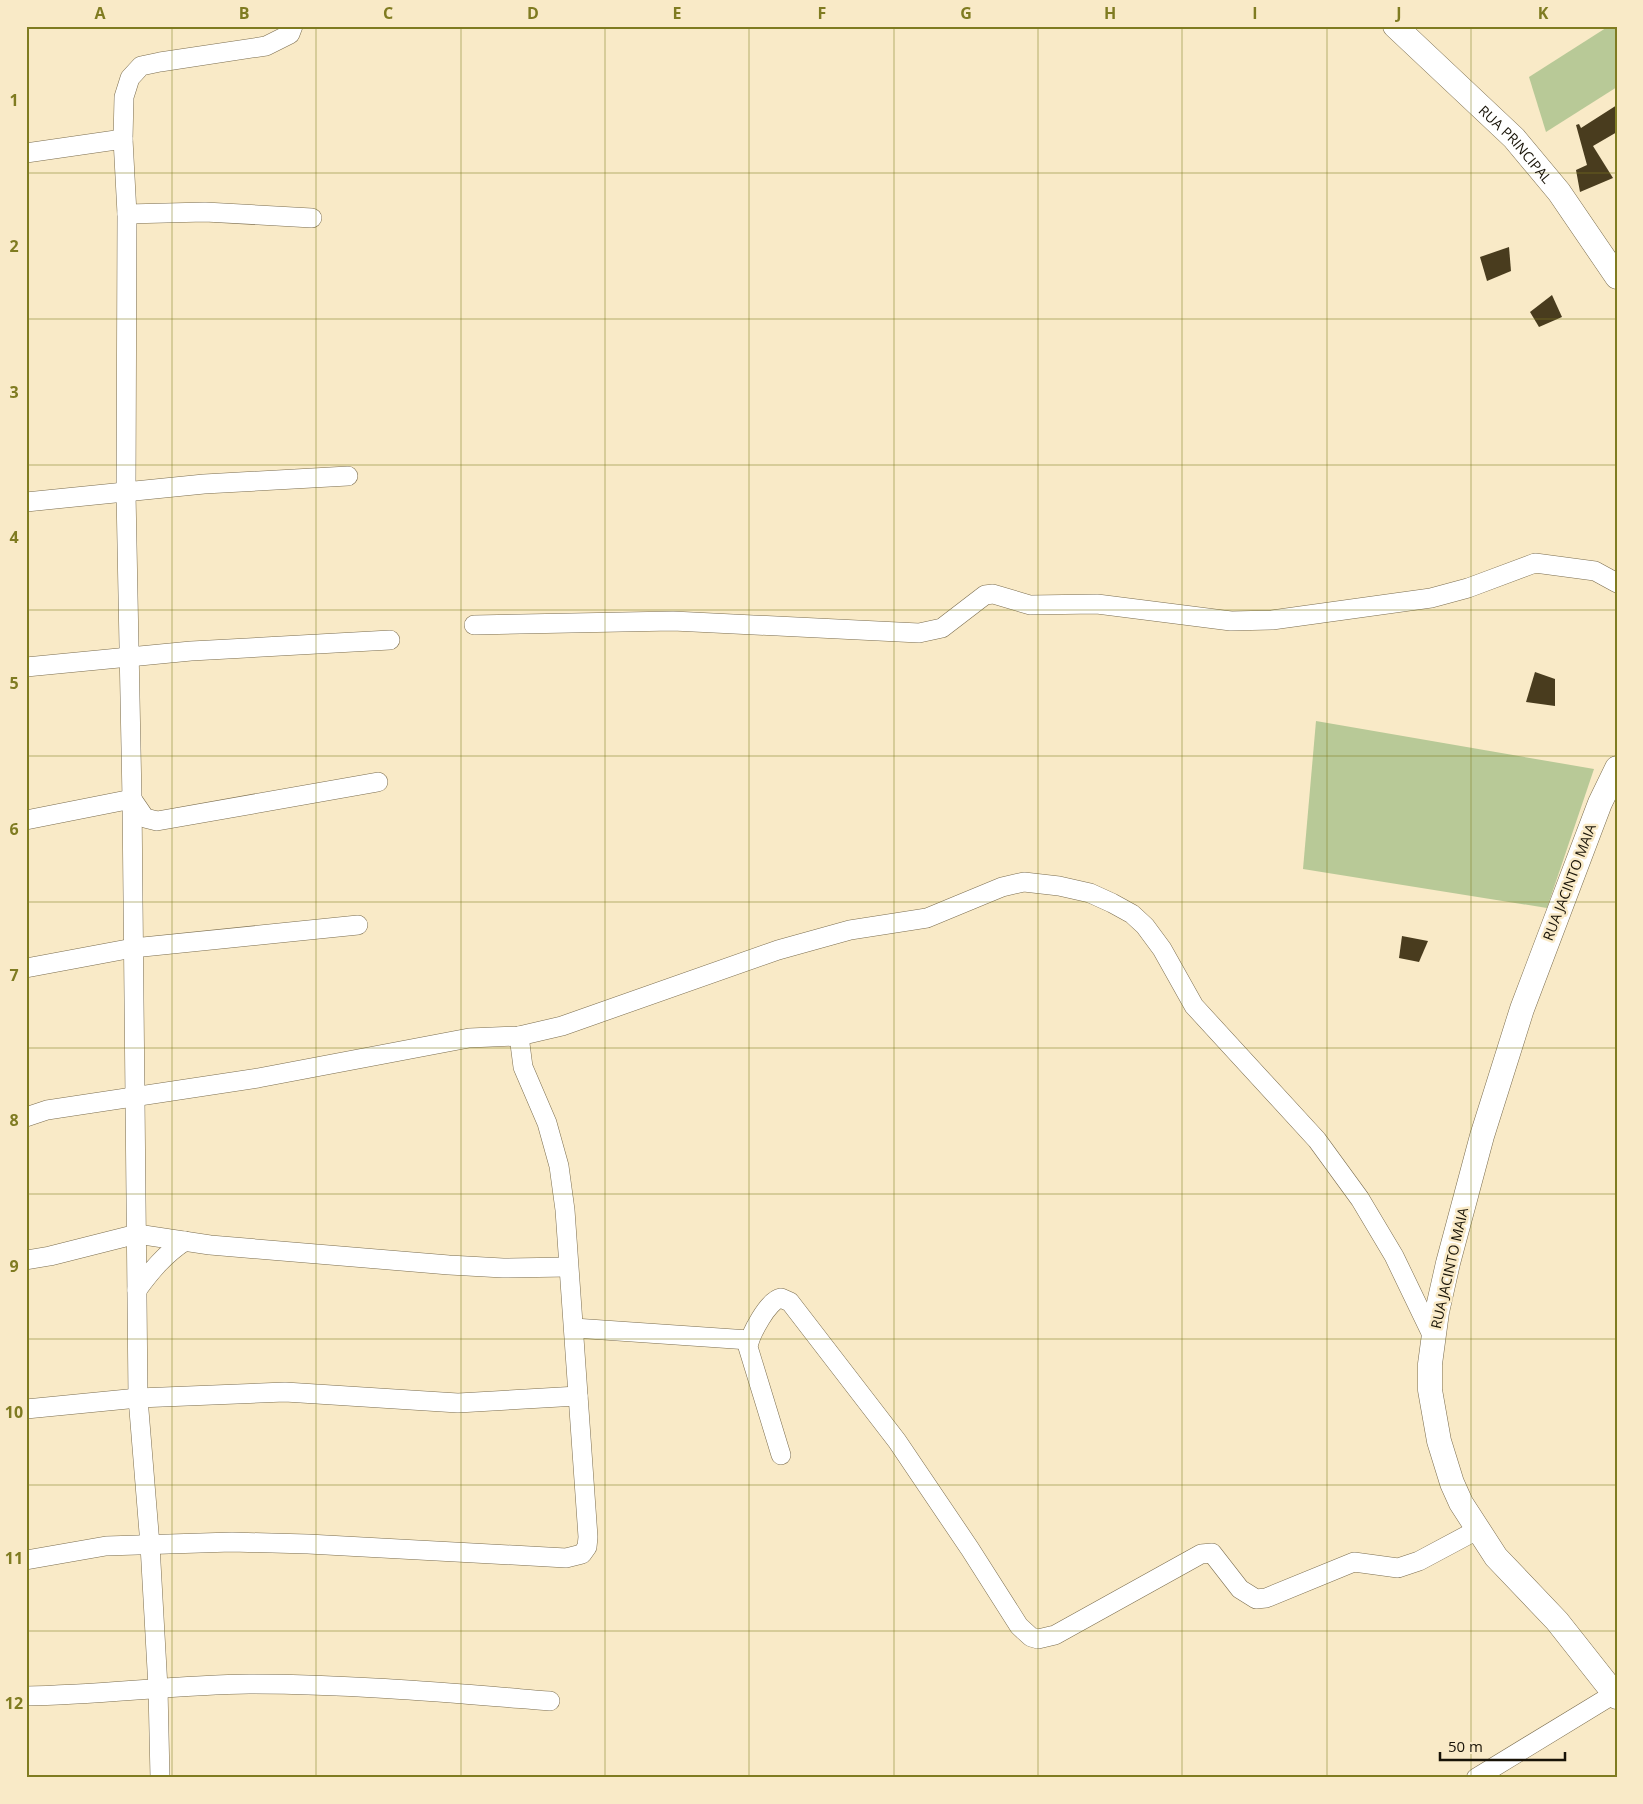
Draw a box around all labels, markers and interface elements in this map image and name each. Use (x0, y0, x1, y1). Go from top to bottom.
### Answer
text: A (94, 2, 106, 24)
text: B (239, 2, 249, 24)
text: C (383, 2, 393, 24)
text: D (527, 2, 539, 24)
text: E (673, 2, 682, 24)
text: F (818, 2, 826, 24)
text: G (960, 2, 972, 24)
text: H (1104, 2, 1116, 24)
text: I (1252, 2, 1258, 24)
text: J (1394, 2, 1402, 24)
text: K (1538, 2, 1549, 24)
text: 1 (9, 89, 19, 111)
street label: RUA PRINCIPAL (1475, 101, 1557, 187)
text: 2 (9, 235, 19, 257)
text: 3 (9, 381, 19, 403)
text: 4 (9, 526, 19, 548)
text: 5 (9, 672, 19, 694)
text: 6 (9, 818, 19, 840)
street label: RUA JACINTO MAIA (1538, 821, 1600, 943)
text: 7 (9, 964, 19, 986)
text: 8 (9, 1109, 19, 1131)
street label: RUA JACINTO MAIA (1426, 1205, 1472, 1330)
text: 9 (9, 1255, 19, 1277)
text: 10 (5, 1401, 23, 1423)
text: 11 (5, 1547, 23, 1569)
text: 12 (5, 1692, 23, 1714)
scale bar (1440, 1729, 1566, 1761)
text: 50 m (1448, 1736, 1483, 1756)

